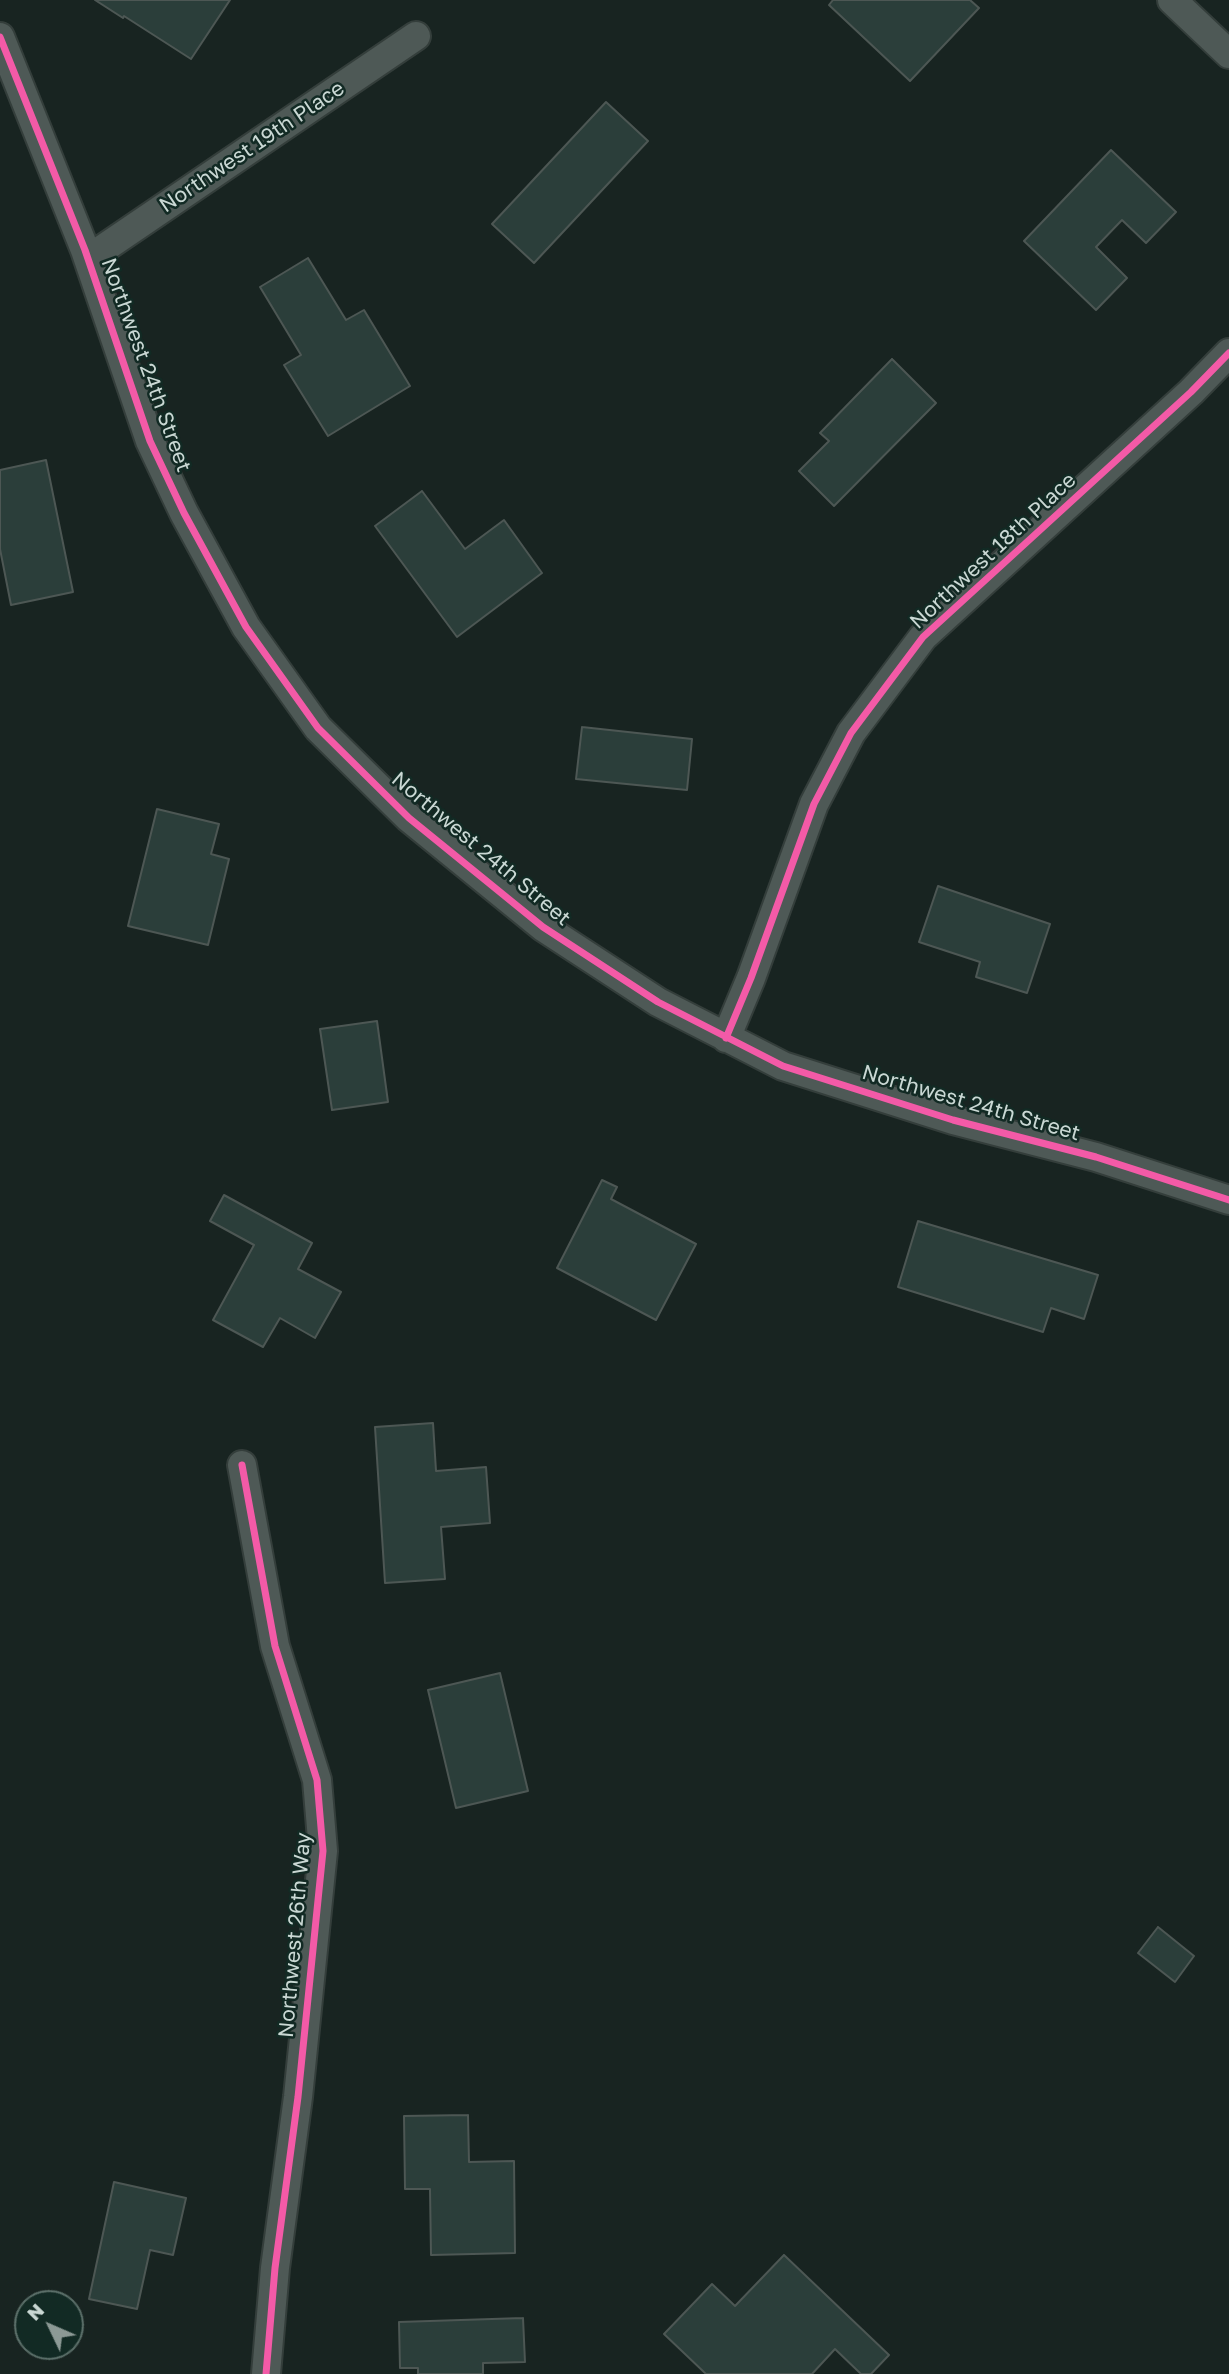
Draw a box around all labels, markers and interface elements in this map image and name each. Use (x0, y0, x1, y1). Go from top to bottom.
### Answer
street label: Northwest 19th Place (155, 76, 349, 218)
street label: Northwest 24th Street (96, 255, 196, 475)
street label: Northwest 18th Place (905, 468, 1081, 634)
street label: Northwest 24th Street (386, 767, 576, 931)
street label: Northwest 24th Street (859, 1060, 1083, 1146)
street label: Northwest 26th Way (273, 1831, 317, 2039)
north arrow (14, 2290, 84, 2360)
text: N (22, 2298, 48, 2325)

